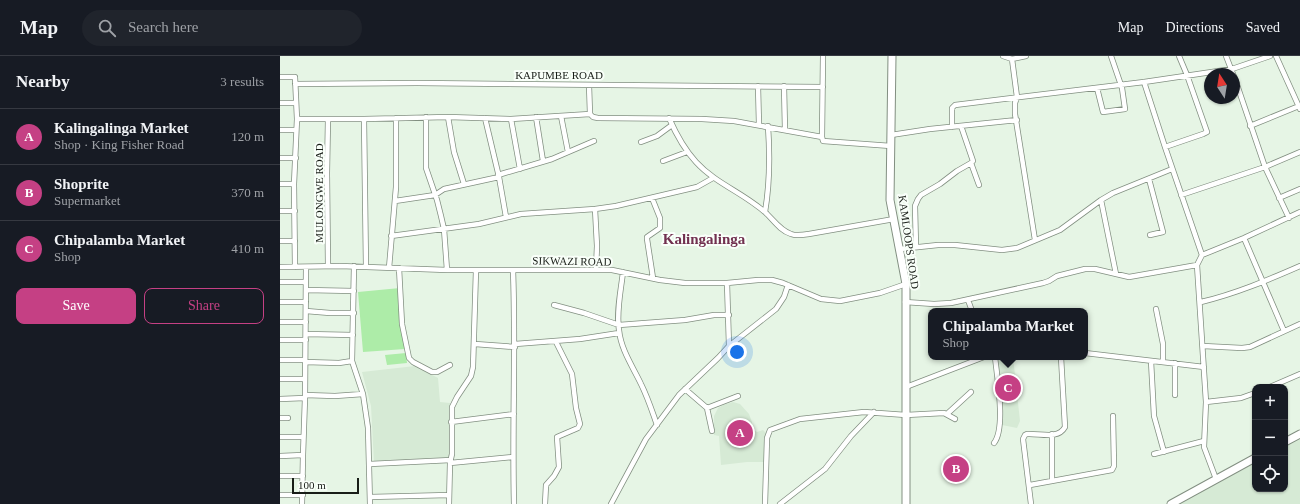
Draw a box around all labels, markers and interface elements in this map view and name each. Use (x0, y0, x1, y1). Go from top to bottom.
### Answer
search box (82, 10, 362, 46)
text: Map (20, 17, 58, 38)
icon: search (96, 17, 118, 39)
text: Search here (128, 19, 198, 35)
text: Map (1118, 20, 1143, 35)
text: Directions (1165, 20, 1224, 35)
text: Saved (1246, 20, 1280, 35)
north arrow (1204, 68, 1240, 104)
street label: KAPUMBE ROAD (515, 69, 603, 81)
text: Nearby (16, 72, 70, 91)
text: 3 results (220, 74, 264, 89)
text: Kalingalinga Market (54, 120, 189, 136)
text: A (24, 129, 34, 144)
text: 120 m (231, 129, 264, 144)
text: Shop · King Fisher Road (54, 137, 184, 152)
street label: MULONGWE ROAD (313, 143, 325, 243)
text: Shoprite (54, 176, 109, 192)
text: B (25, 185, 33, 200)
text: 370 m (231, 185, 264, 200)
text: Supermarket (54, 193, 120, 208)
street label: KAMLOOPS ROAD (896, 194, 922, 290)
district label: Kalingalinga (663, 231, 746, 247)
text: Chipalamba Market (54, 232, 185, 248)
text: C (24, 241, 34, 256)
text: 410 m (231, 241, 264, 256)
text: Shop (54, 249, 81, 264)
street label: SIKWAZI ROAD (532, 254, 612, 268)
button: Save (16, 288, 136, 324)
button: Share (144, 288, 264, 324)
popup (928, 308, 1088, 360)
text: Chipalamba Market (942, 318, 1074, 334)
text: Shop (942, 335, 969, 350)
your location (727, 342, 747, 362)
pin: C (995, 373, 1021, 403)
map controls (1252, 384, 1288, 492)
button: + (1252, 384, 1288, 420)
pin: A (727, 418, 753, 448)
button: − (1252, 420, 1288, 456)
pin: B (943, 454, 969, 484)
button: locate (1252, 456, 1288, 492)
scale bar (292, 476, 359, 495)
text: 100 m (298, 479, 326, 491)

